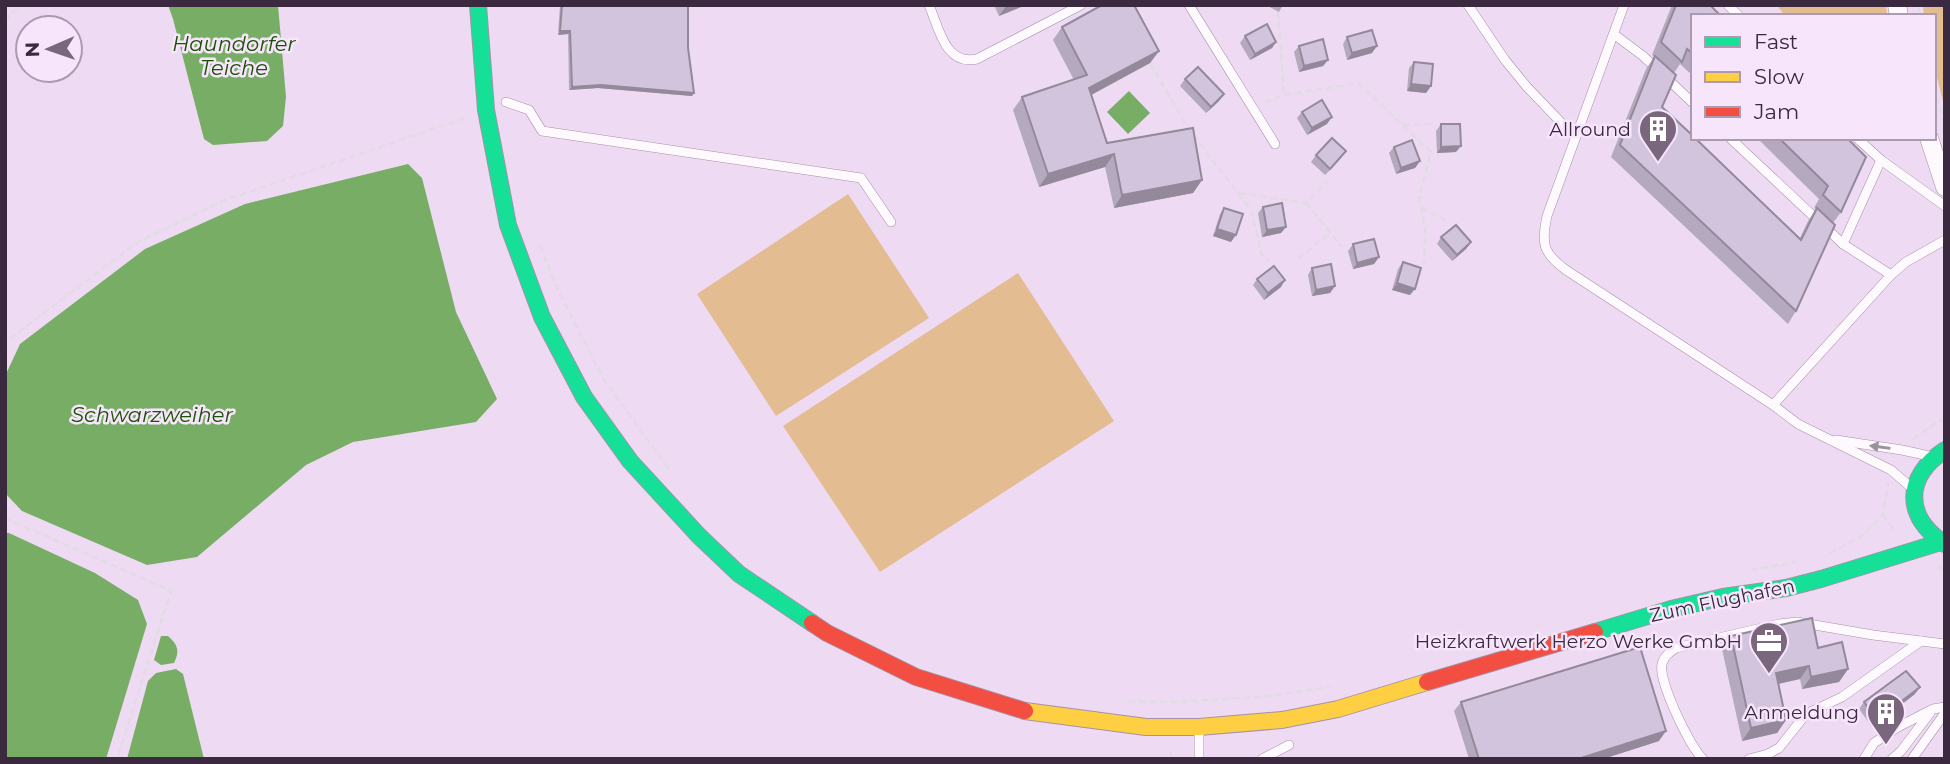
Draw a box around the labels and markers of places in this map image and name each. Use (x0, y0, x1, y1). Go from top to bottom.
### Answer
building icon: Allround (1637, 108, 1679, 163)
place label: Allround (1549, 118, 1631, 141)
office icon: Heizkraftwerk Herzo Werke GmbH (1748, 620, 1790, 675)
place label: Heizkraftwerk Herzo Werke GmbH (1415, 630, 1742, 653)
building icon: Anmeldung (1865, 691, 1907, 746)
place label: Anmeldung (1744, 701, 1859, 724)

